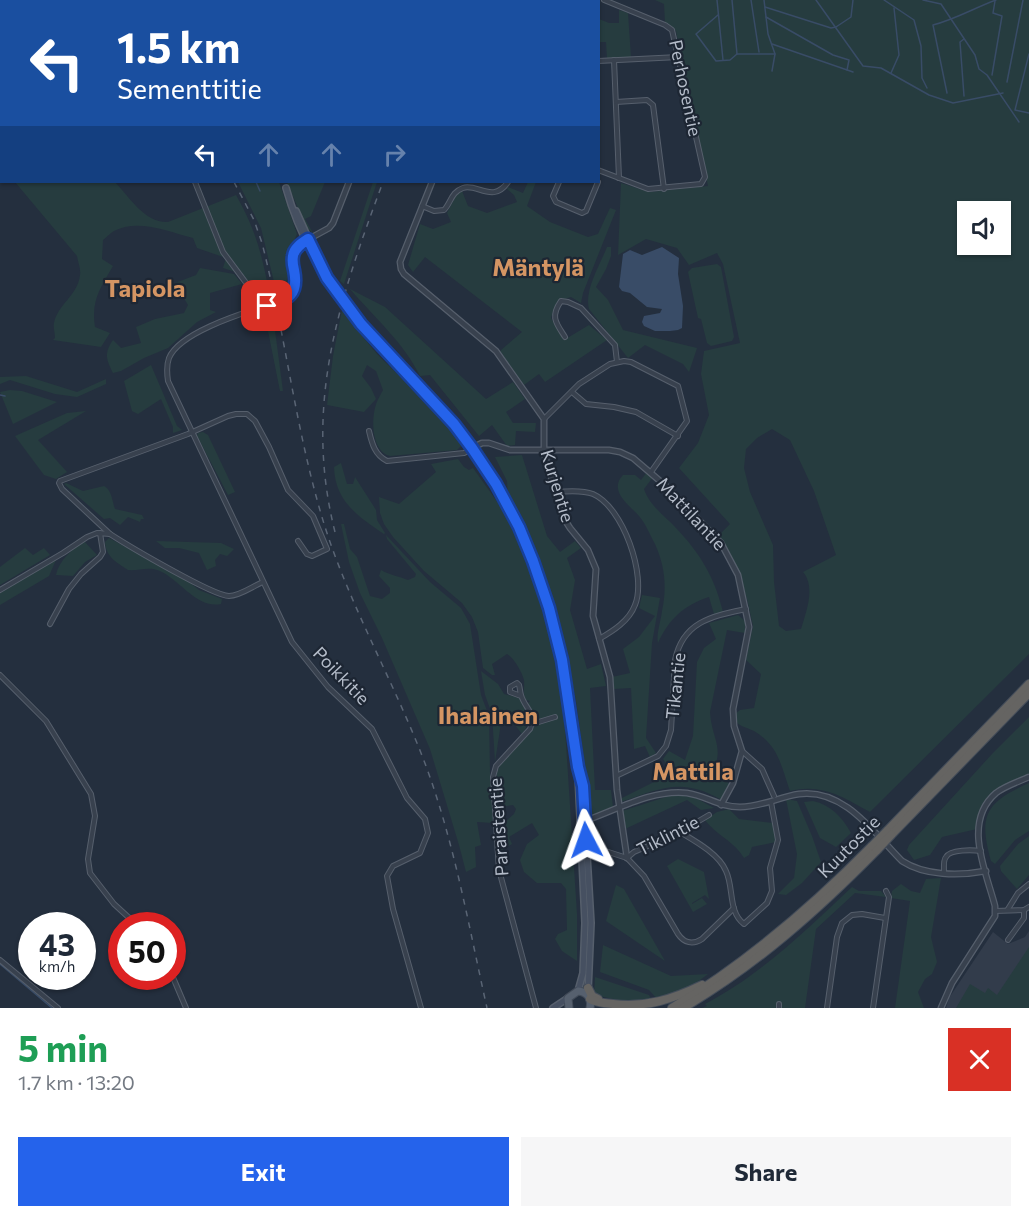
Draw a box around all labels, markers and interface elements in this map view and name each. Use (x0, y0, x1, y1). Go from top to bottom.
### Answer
text: 1.5 km (117, 20, 240, 72)
icon: left (18, 24, 96, 102)
street label: Perhosentie (665, 38, 707, 138)
text: Sementtitie (117, 72, 262, 105)
icon: left (189, 138, 222, 171)
icon: ahead (252, 138, 285, 171)
icon: ahead (315, 138, 348, 171)
icon: right (378, 138, 411, 171)
map controls (957, 201, 1011, 255)
button: sound (957, 201, 1011, 255)
district label: Mäntylä (492, 252, 584, 281)
district label: Tapiola (105, 273, 185, 302)
pin (241, 280, 292, 331)
icon: arrive (250, 289, 283, 322)
street label: Kurjentie (536, 447, 579, 525)
street label: Mattilantie (652, 472, 731, 554)
street label: Poikkitie (309, 642, 375, 709)
street label: Tikantie (661, 651, 689, 720)
district label: Ihalainen (438, 700, 538, 729)
district label: Mattila (652, 756, 734, 785)
street label: Paraistentie (484, 777, 512, 877)
position arrow (554, 808, 618, 872)
street label: Tiklintie (633, 810, 702, 860)
street label: Kuutostie (812, 810, 884, 882)
speed limit sign: 50 (108, 912, 186, 990)
text: 43 (39, 925, 75, 962)
text: km/h (39, 957, 75, 975)
text: 5 min (18, 1025, 108, 1069)
button: close (948, 1028, 1011, 1091)
text: 1.7 km · 13:20 (18, 1070, 135, 1094)
button: Exit (18, 1137, 509, 1206)
button: Share (521, 1137, 1011, 1206)

